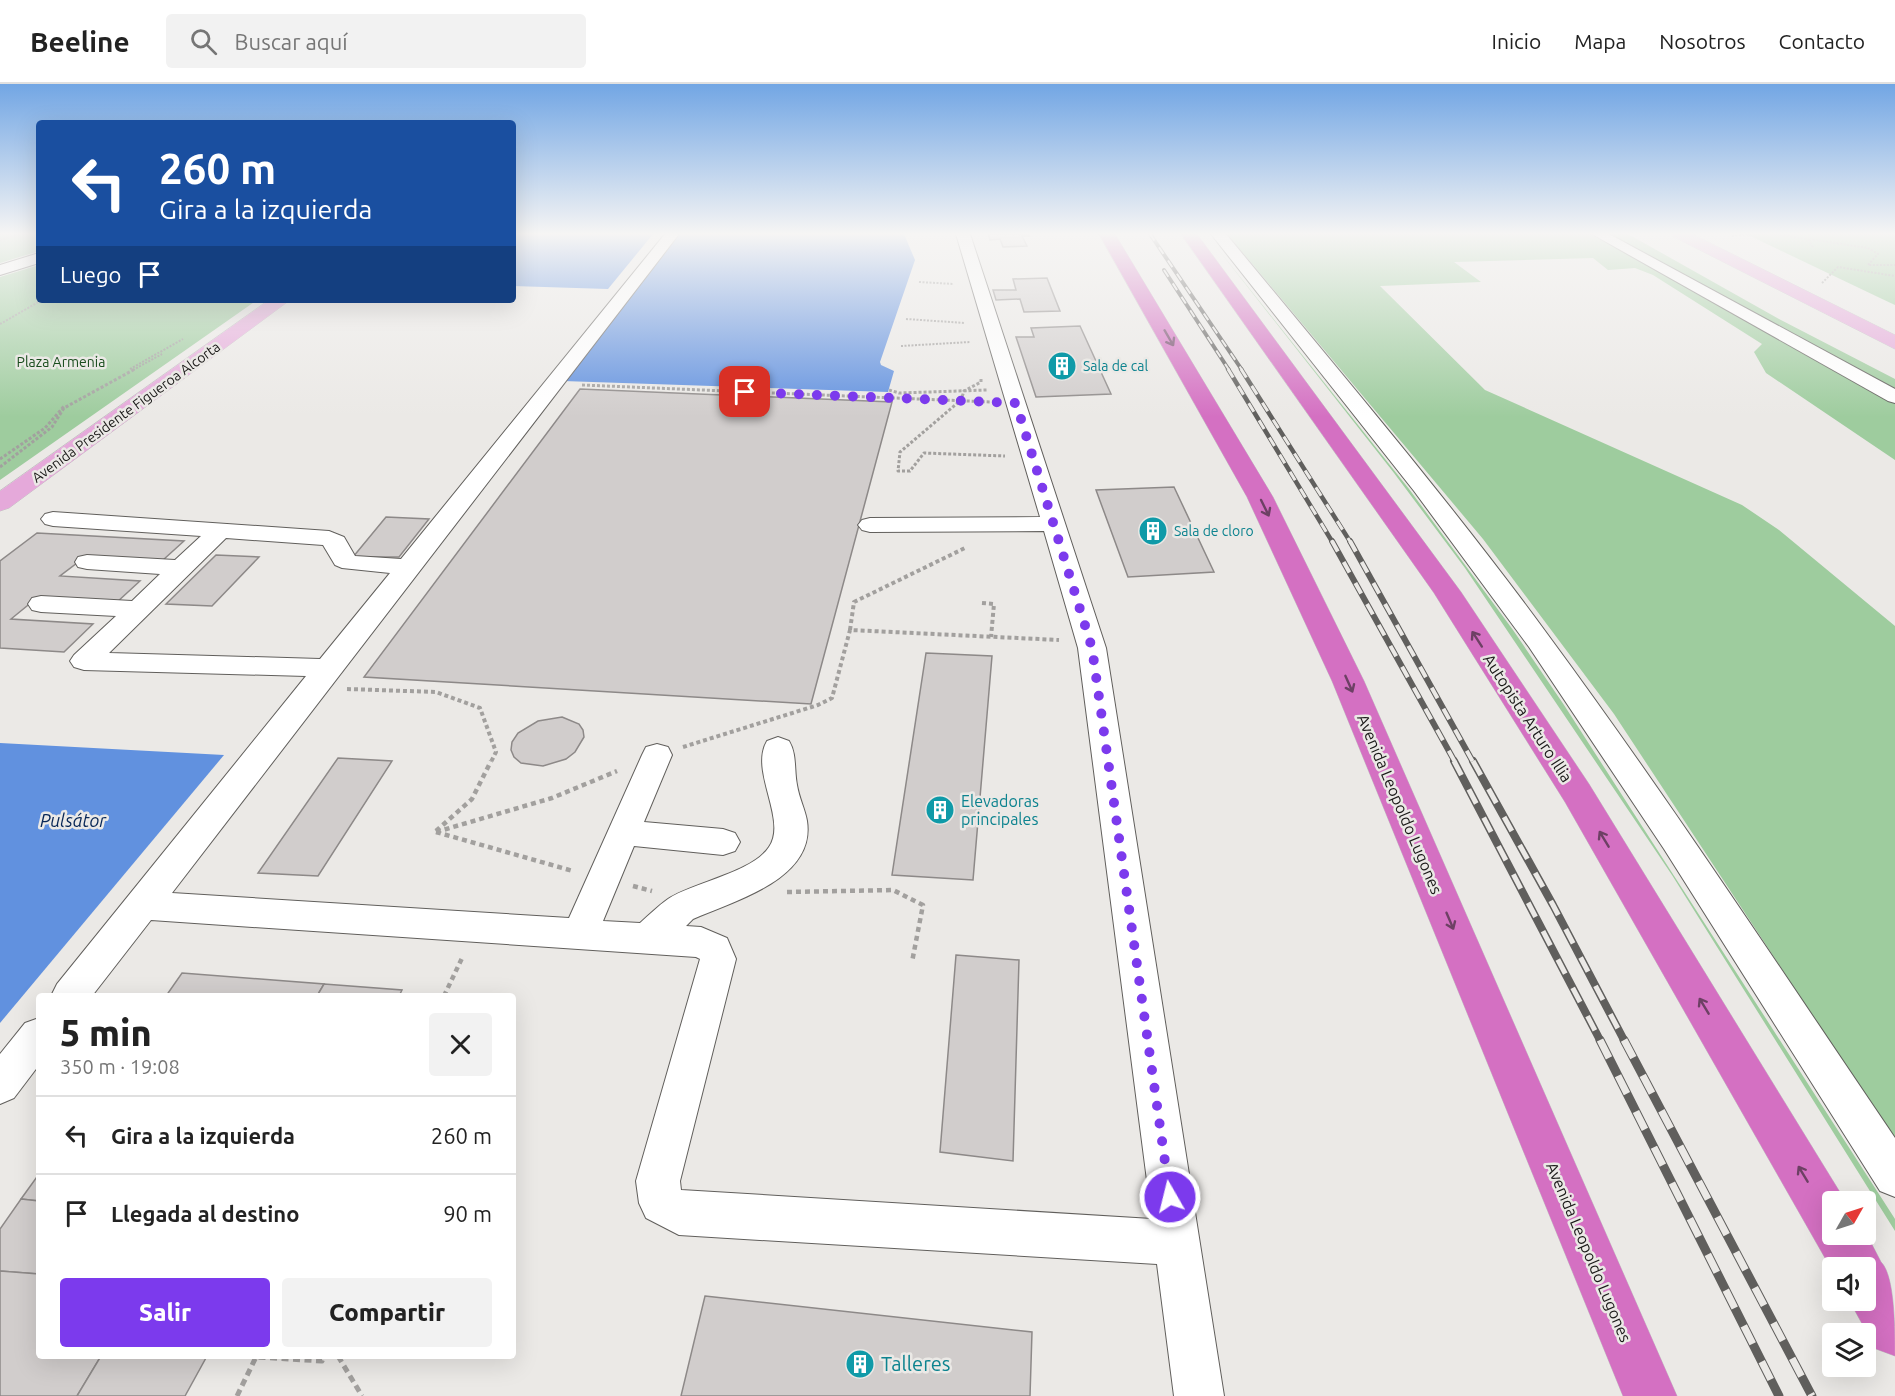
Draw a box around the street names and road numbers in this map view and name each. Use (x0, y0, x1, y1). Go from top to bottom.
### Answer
street label: Avenida Presidente Figueroa Alcorta (29, 338, 223, 486)
street label: Autopista Arturo Illia (1480, 651, 1576, 785)
street label: Avenida Leopoldo Lugones (1354, 711, 1446, 897)
street label: Avenida Leopoldo Lugones (1543, 1159, 1635, 1345)

